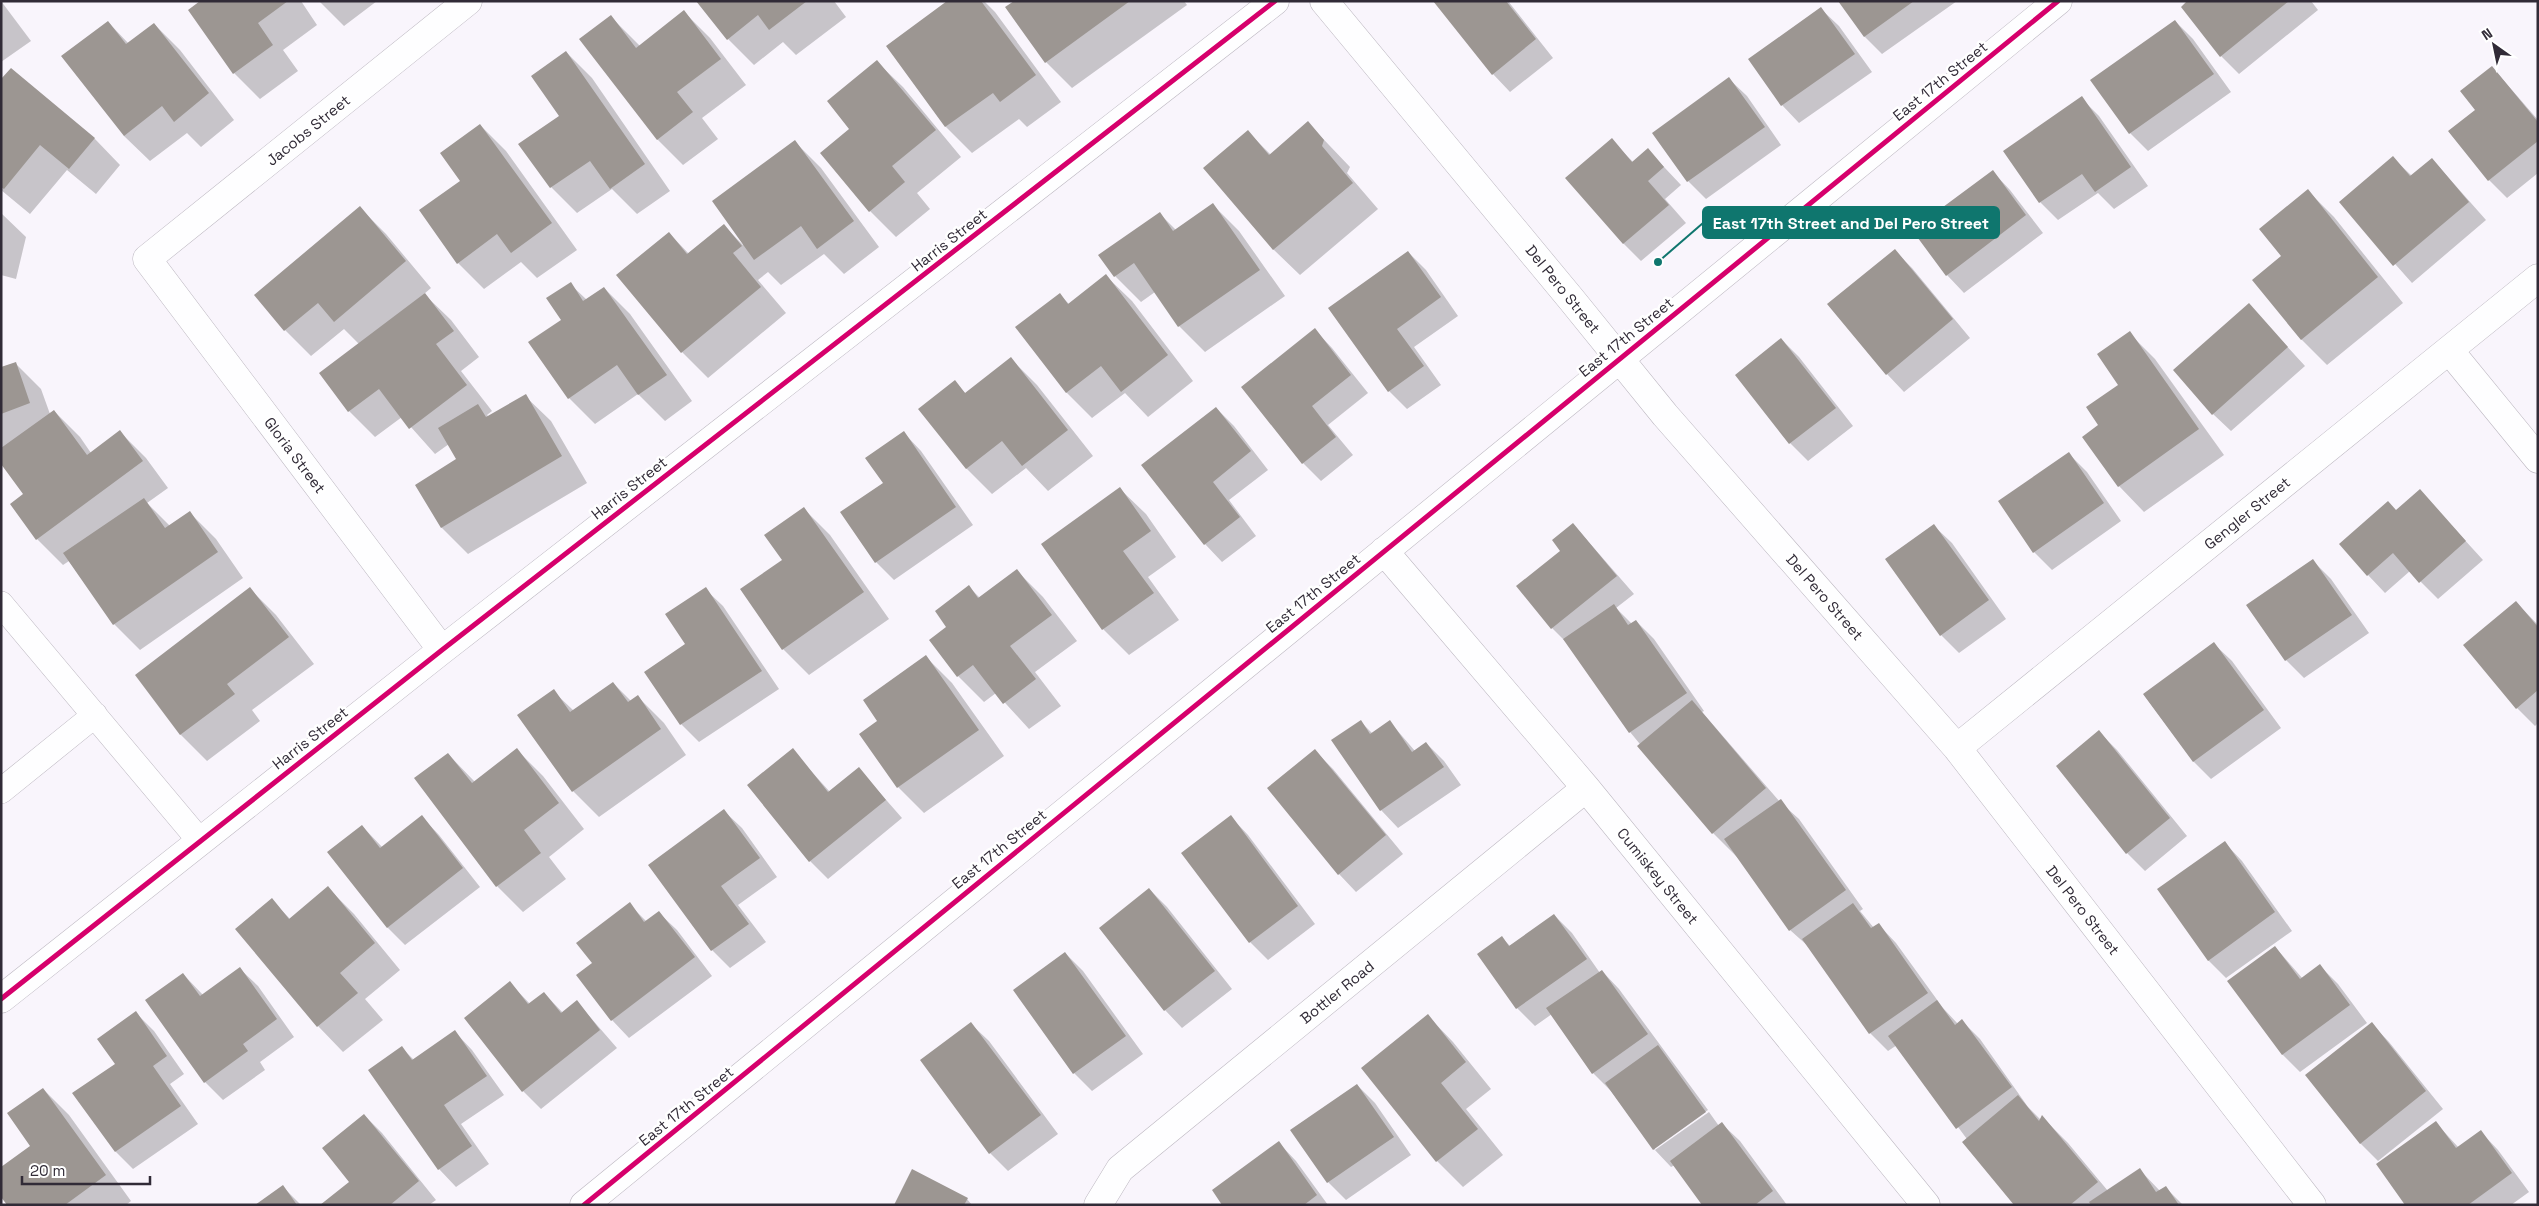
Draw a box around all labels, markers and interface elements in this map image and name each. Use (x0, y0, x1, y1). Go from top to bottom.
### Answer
north arrow (2469, 20, 2519, 70)
text: N (2478, 24, 2496, 44)
street label: East 17th Street (1889, 37, 1991, 125)
street label: Jacobs Street (262, 90, 354, 170)
street label: Harris Street (907, 204, 991, 276)
callout: East 17th Street and Del Pero Street (1703, 207, 1999, 238)
text: East 17th Street and Del Pero Street (1713, 213, 1989, 234)
street label: Del Pero Street (1522, 241, 1605, 337)
street label: East 17th Street (1575, 293, 1677, 381)
street label: Gloria Street (260, 413, 330, 497)
street label: Harris Street (587, 452, 671, 524)
street label: Gengler Street (2200, 472, 2294, 554)
street label: East 17th Street (1262, 549, 1364, 637)
street label: Del Pero Street (1782, 550, 1868, 644)
street label: Harris Street (268, 702, 352, 774)
street label: East 17th Street (948, 805, 1050, 893)
street label: Cumiskey Street (1613, 824, 1703, 928)
street label: Del Pero Street (2042, 861, 2124, 959)
street label: Bottler Road (1296, 956, 1378, 1028)
street label: East 17th Street (635, 1062, 737, 1150)
scale bar (22, 1154, 150, 1186)
text: 20 m (30, 1161, 65, 1180)

